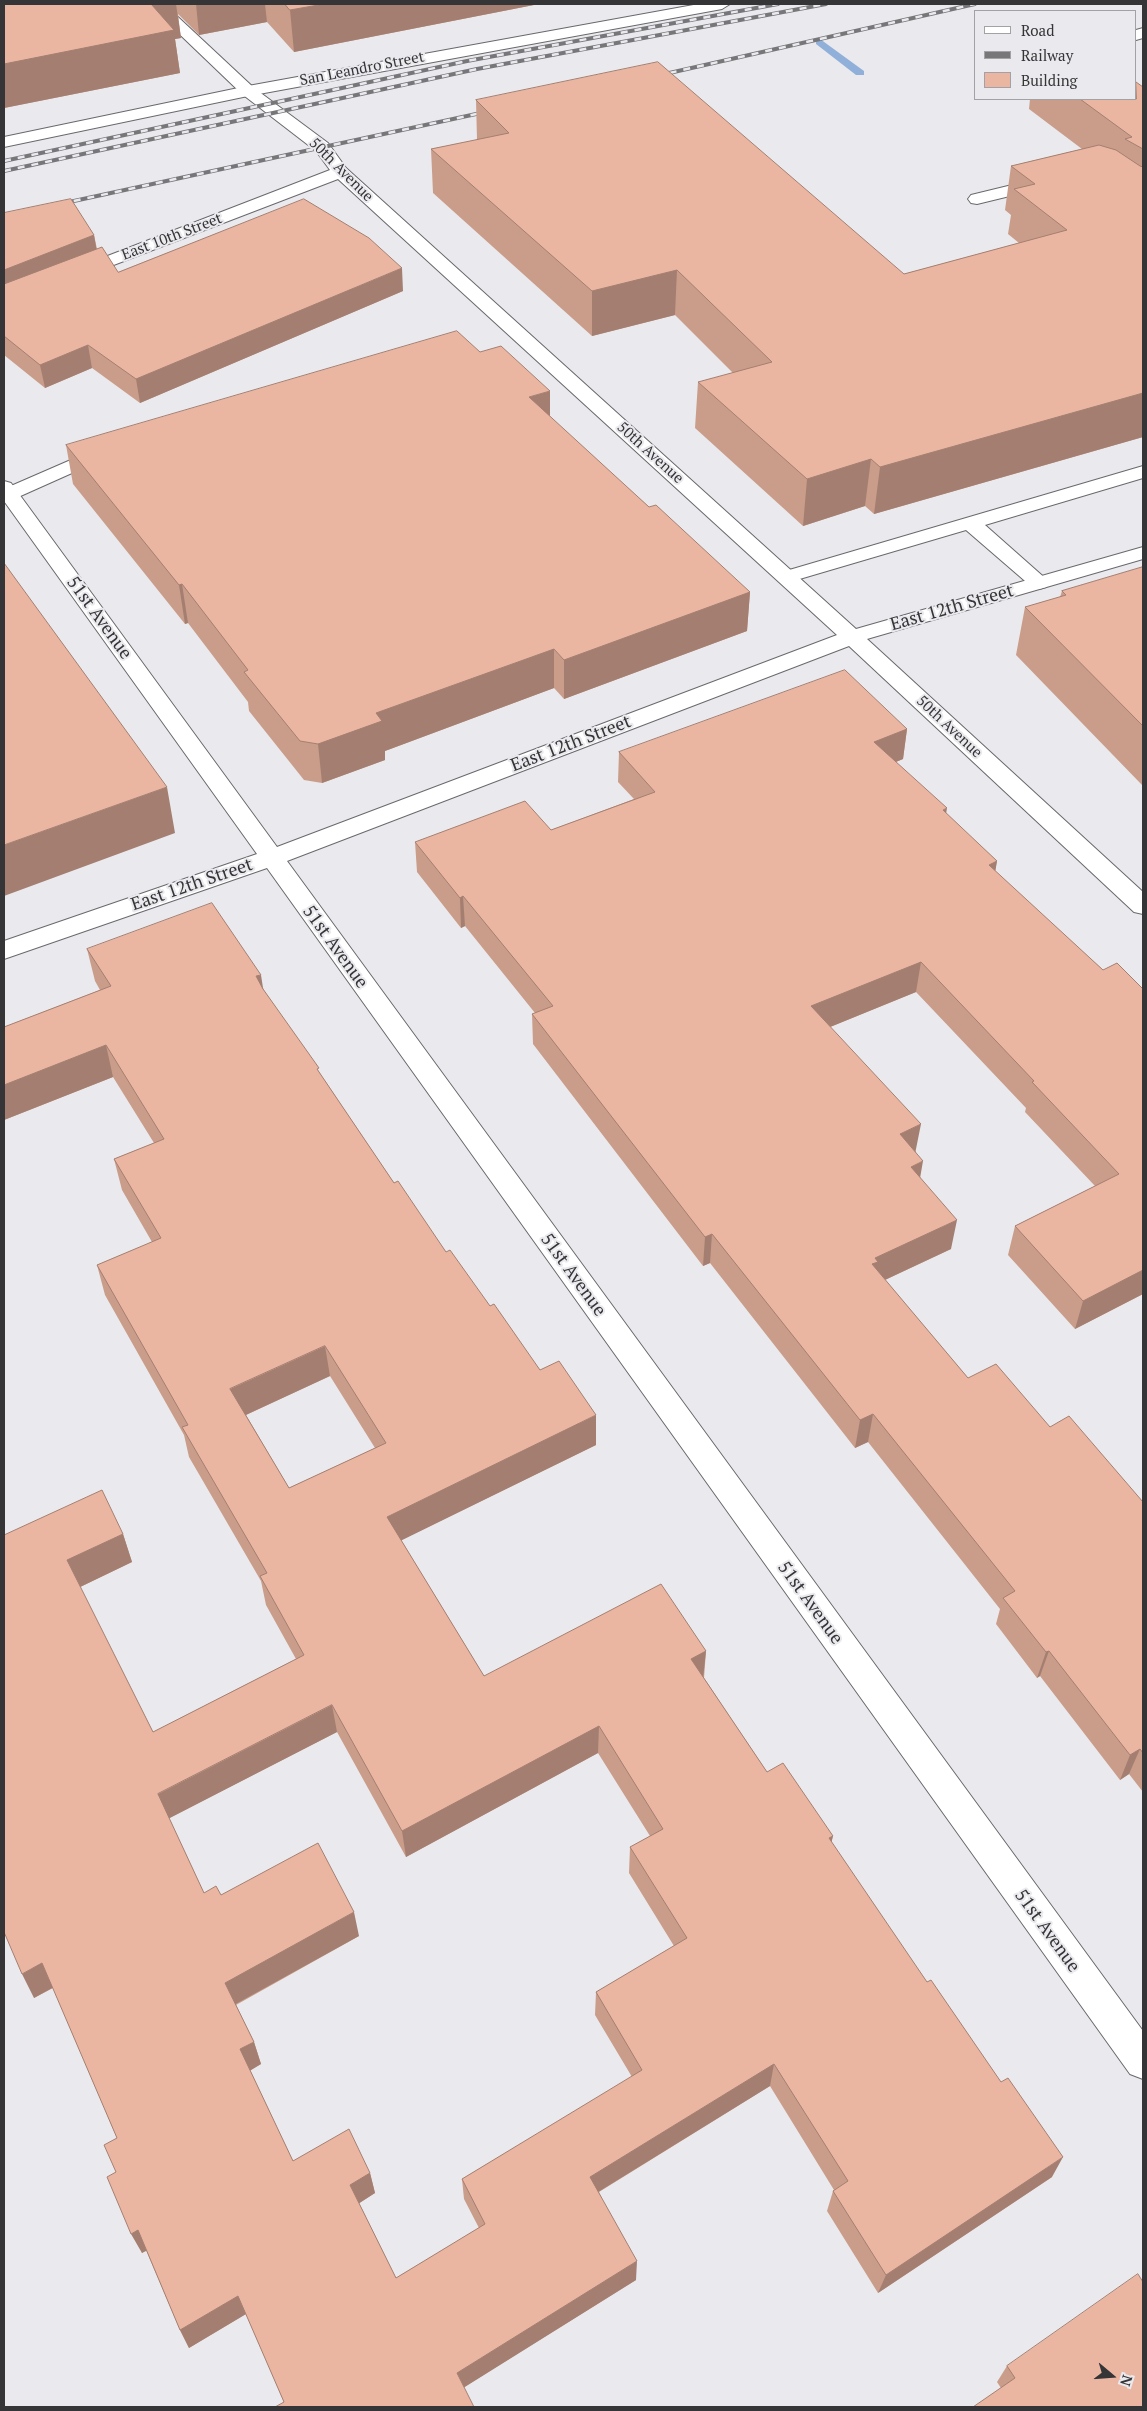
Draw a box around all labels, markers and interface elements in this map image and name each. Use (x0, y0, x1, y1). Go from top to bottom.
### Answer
legend (974, 10, 1137, 100)
text: Road (1021, 20, 1054, 40)
text: Railway (1021, 45, 1073, 65)
street label: San Leandro Street (298, 48, 426, 90)
text: Building (1021, 70, 1078, 90)
street label: 50th Avenue (305, 134, 377, 206)
street label: East 10th Street (119, 210, 225, 264)
street label: 50th Avenue (613, 419, 687, 487)
street label: 51st Avenue (62, 572, 136, 664)
street label: East 12th Street (888, 580, 1016, 636)
street label: 50th Avenue (912, 692, 986, 762)
street label: East 12th Street (508, 711, 634, 777)
street label: East 12th Street (128, 854, 256, 916)
street label: 51st Avenue (298, 901, 372, 993)
street label: 51st Avenue (536, 1229, 610, 1321)
street label: 51st Avenue (773, 1557, 847, 1649)
street label: 51st Avenue (1010, 1885, 1084, 1977)
north arrow (1087, 2351, 1137, 2401)
text: N (1116, 2373, 1137, 2389)

